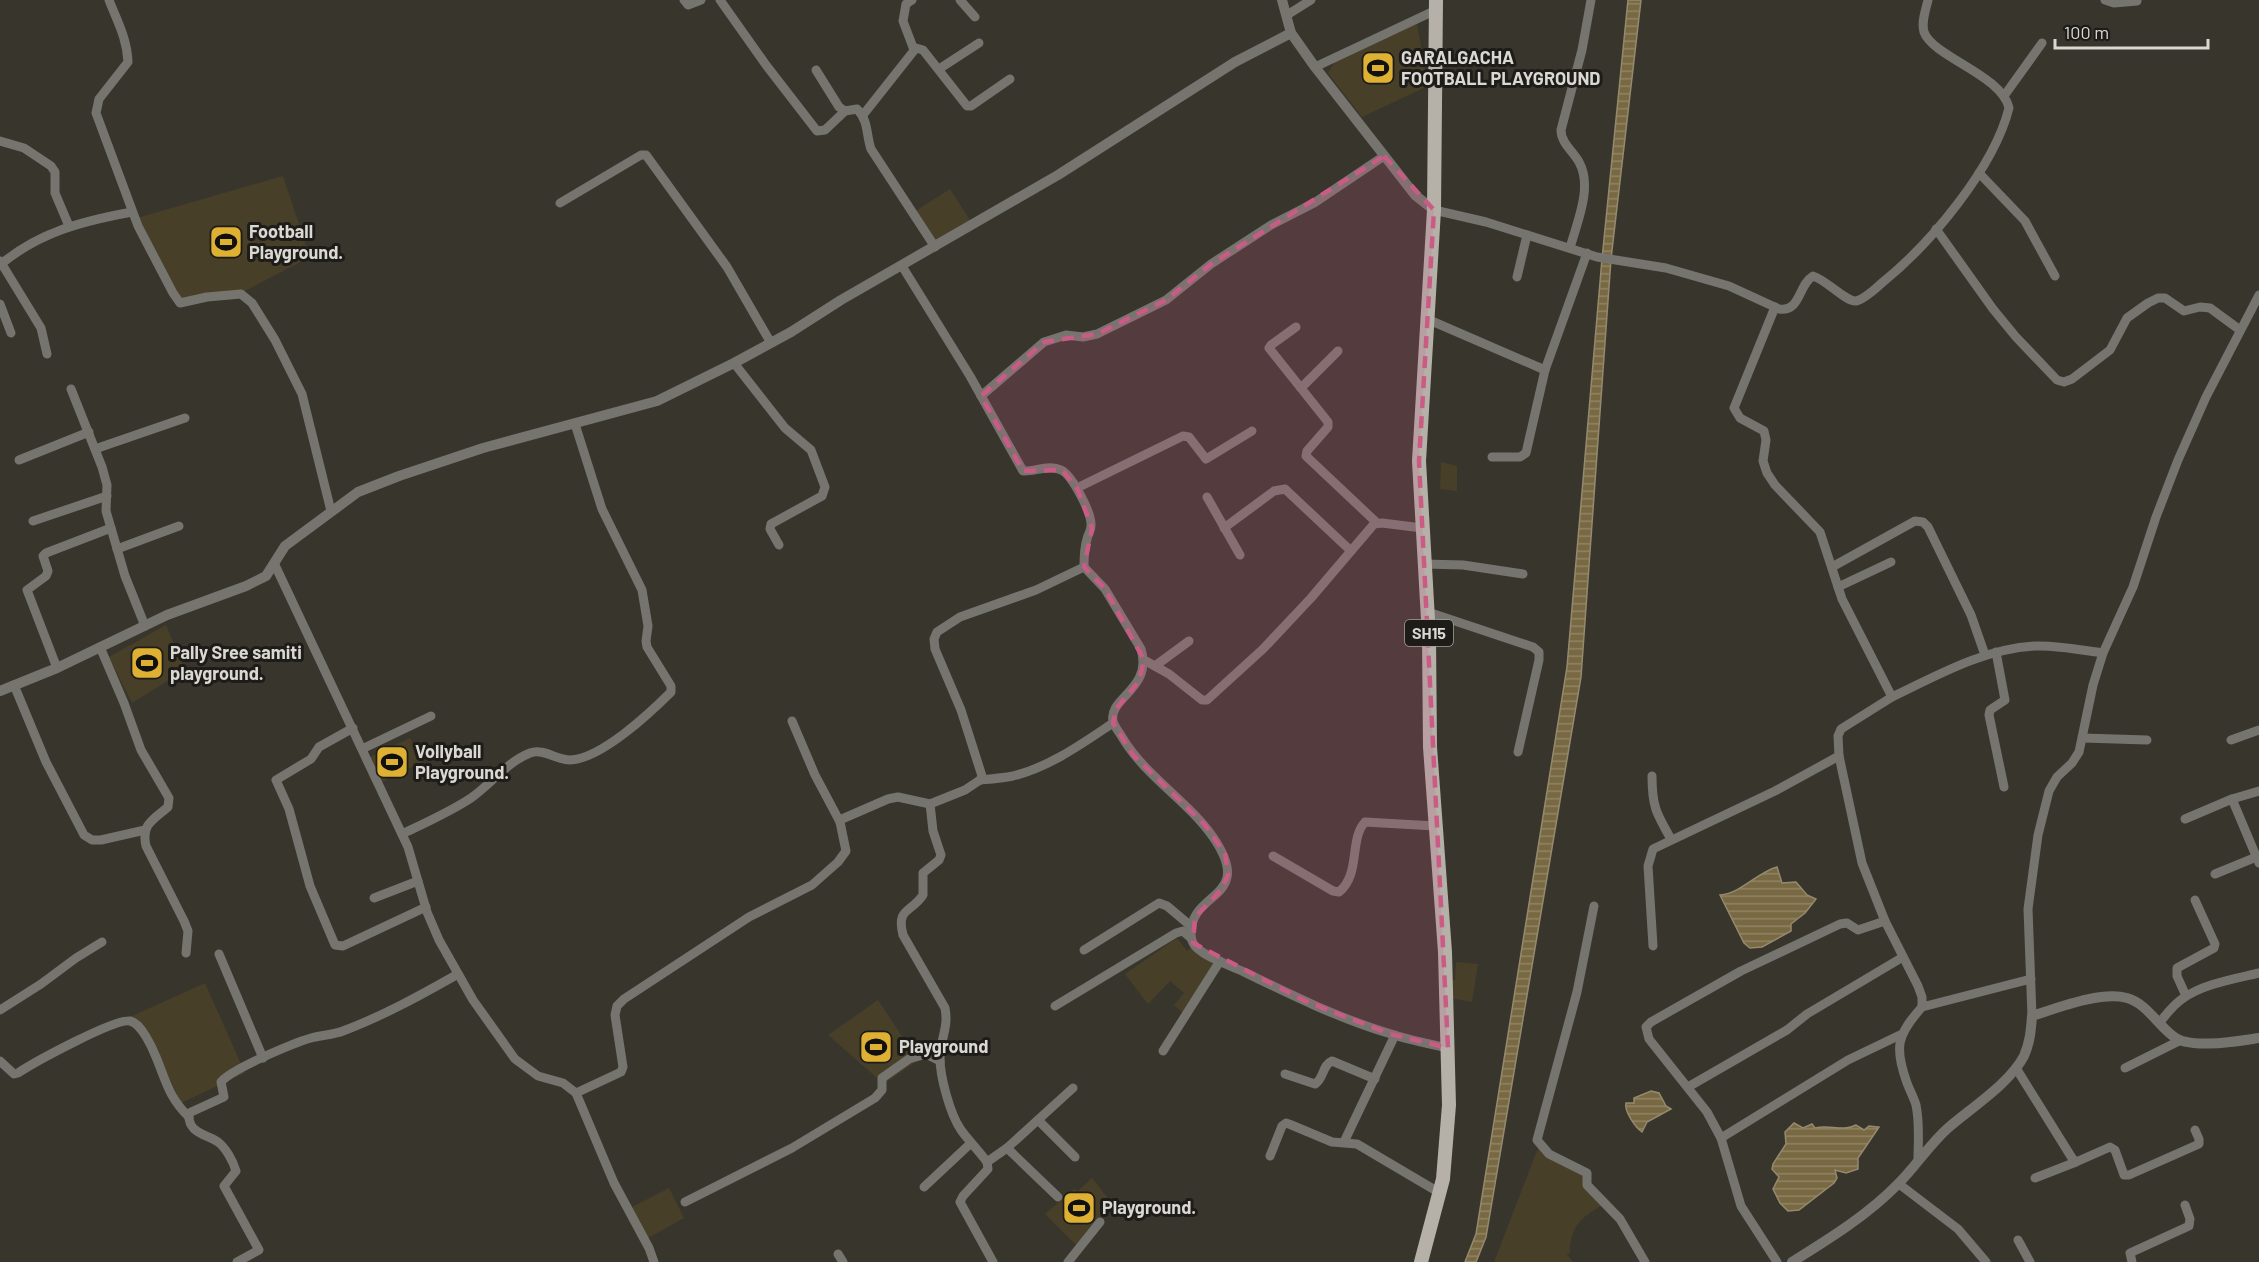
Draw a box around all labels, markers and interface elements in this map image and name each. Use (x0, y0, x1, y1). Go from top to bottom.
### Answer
scale bar (2055, 12, 2208, 50)
text: 100 m (2064, 21, 2109, 43)
place label: GARALGACHA FOOTBALL PLAYGROUND (1401, 46, 1600, 89)
sports icon: GARALGACHA FOOTBALL PLAYGROUND (1360, 50, 1396, 86)
place label: Football Playground. (249, 220, 343, 263)
sports icon: Football Playground. (208, 224, 244, 260)
road number: SH15 (1405, 620, 1453, 646)
place label: Pally Sree samiti playground. (170, 641, 302, 684)
sports icon: Pally Sree samiti playground. (129, 645, 165, 681)
place label: Vollyball Playground. (415, 740, 509, 783)
sports icon: Vollyball Playground. (374, 744, 410, 780)
sports icon: Playground (858, 1029, 894, 1065)
place label: Playground (899, 1035, 988, 1057)
sports icon: Playground. (1061, 1190, 1097, 1226)
place label: Playground. (1102, 1196, 1196, 1218)

